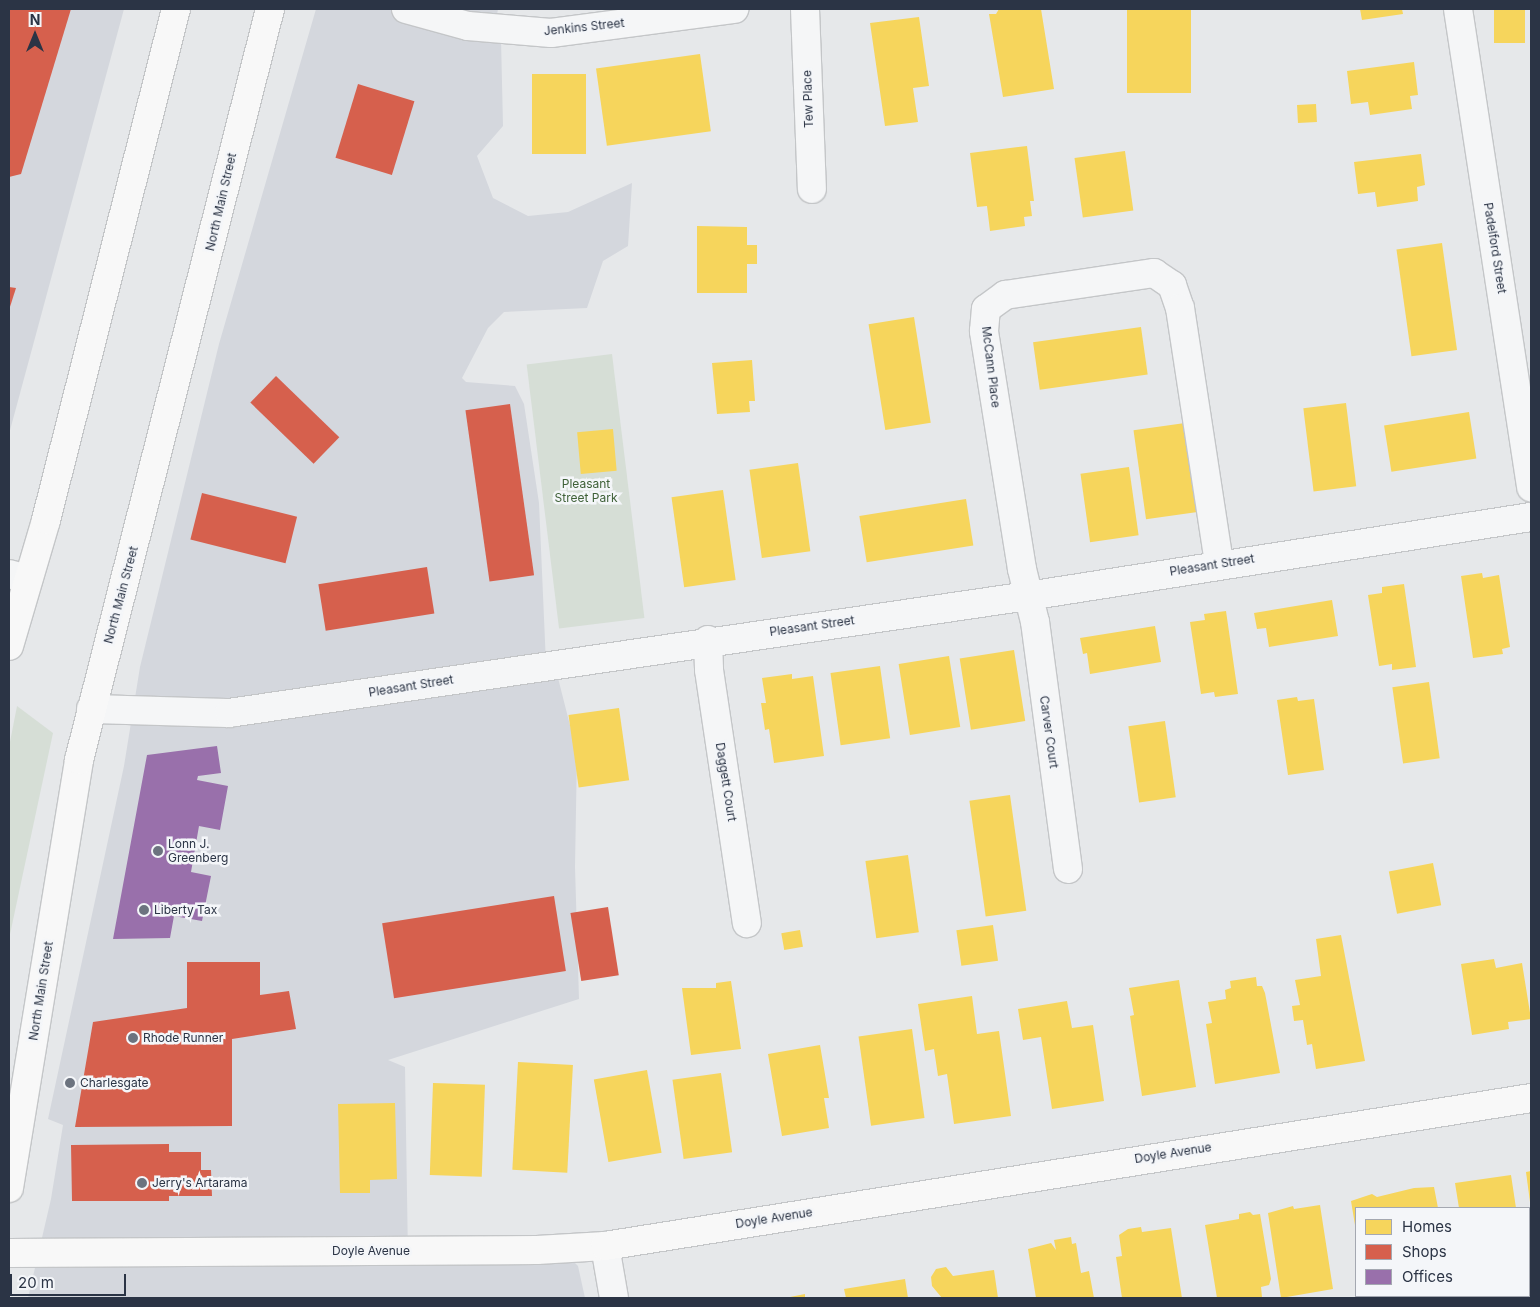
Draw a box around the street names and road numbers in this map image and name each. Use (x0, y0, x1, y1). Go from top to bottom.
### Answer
street label: Jenkins Street (543, 16, 625, 38)
street label: Tew Place (800, 70, 816, 128)
street label: North Main Street (203, 152, 239, 252)
street label: Padelford Street (1481, 202, 1509, 294)
street label: McCann Place (979, 325, 1003, 409)
street label: North Main Street (101, 545, 141, 645)
street label: Pleasant Street (1169, 551, 1255, 579)
street label: Pleasant Street (769, 613, 855, 639)
street label: Pleasant Street (368, 672, 454, 700)
street label: Carver Court (1037, 695, 1061, 769)
street label: Daggett Court (713, 741, 739, 823)
street label: North Main Street (26, 940, 56, 1042)
street label: Doyle Avenue (1133, 1140, 1213, 1166)
street label: Doyle Avenue (734, 1205, 814, 1231)
street label: Doyle Avenue (332, 1244, 410, 1258)

